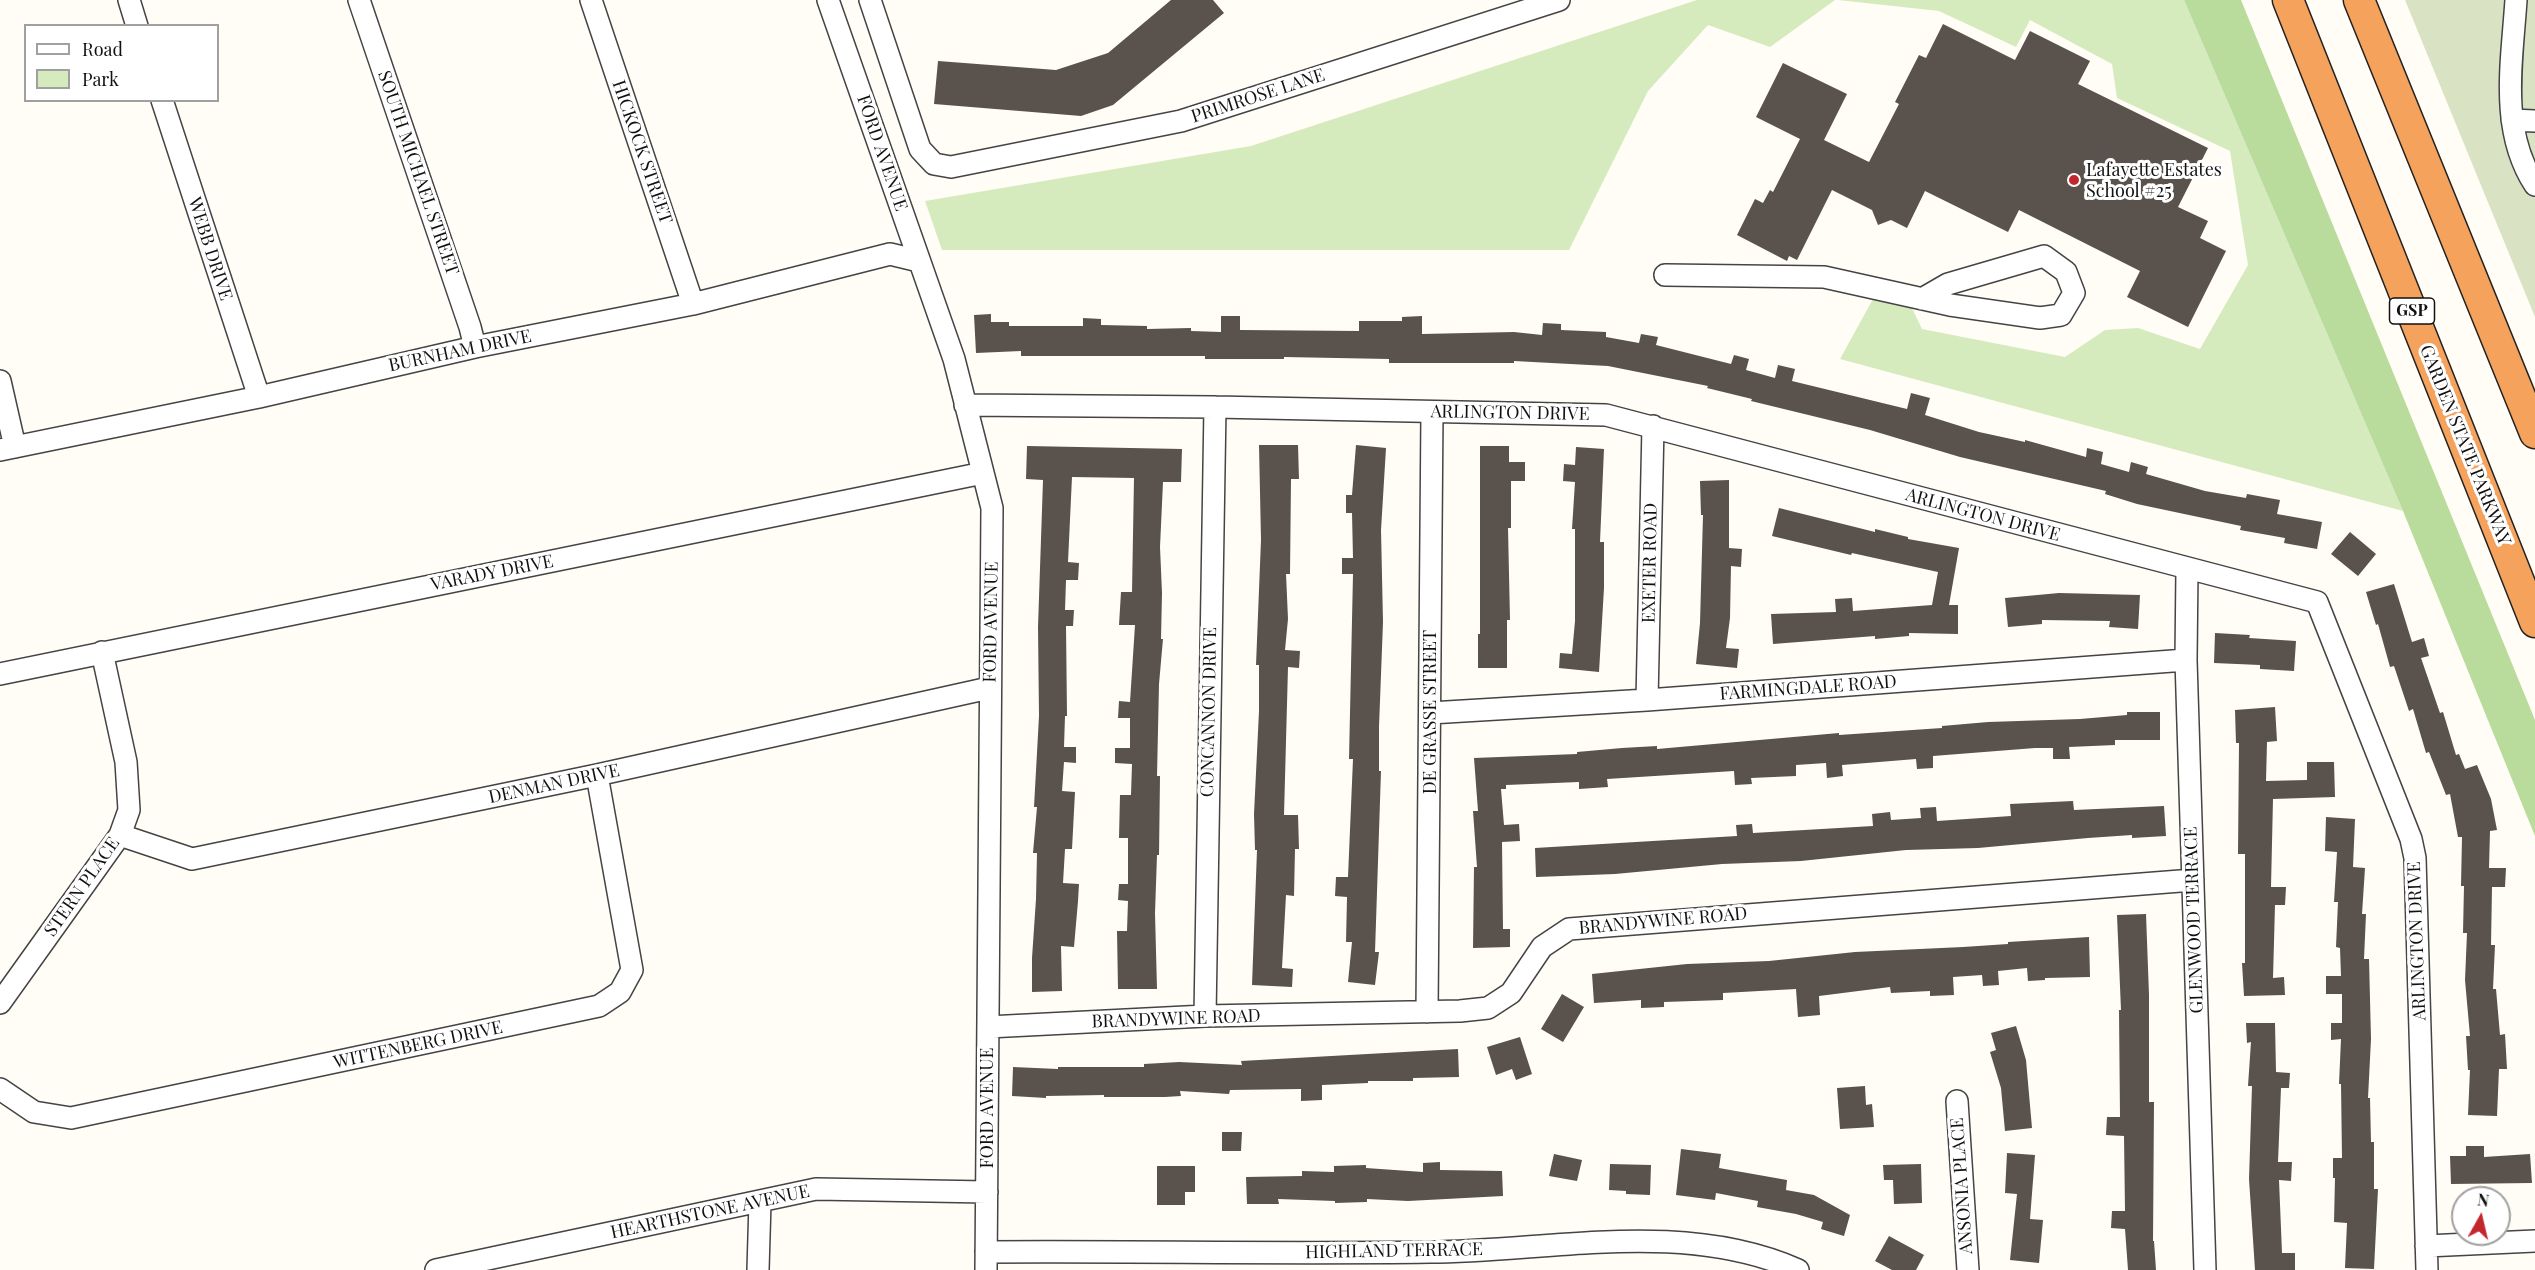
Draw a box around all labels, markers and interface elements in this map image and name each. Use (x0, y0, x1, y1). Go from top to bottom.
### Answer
legend (24, 24, 219, 102)
text: Road (82, 37, 123, 61)
street label: PRIMROSE LANE (1188, 64, 1328, 128)
text: Park (82, 67, 119, 91)
street label: SOUTH MICHAEL STREET (373, 68, 463, 278)
street label: HICKOCK STREET (607, 77, 677, 227)
street label: FORD AVENUE (852, 92, 912, 214)
place label: Lafayette Estates School #25 (2086, 159, 2222, 201)
marker: Lafayette Estates School #25 (2067, 173, 2081, 187)
street label: WEBB DRIVE (183, 195, 237, 303)
road number: GSP (2390, 298, 2434, 324)
street label: BURNHAM DRIVE (387, 325, 533, 377)
street label: GARDEN STATE PARKWAY (2415, 342, 2515, 548)
street label: ARLINGTON DRIVE (1430, 401, 1590, 425)
street label: ARLINGTON DRIVE (1903, 484, 2063, 546)
street label: EXETER ROAD (1638, 503, 1662, 623)
street label: VARADY DRIVE (429, 551, 555, 595)
street label: FORD AVENUE (979, 561, 1003, 683)
street label: CONCANNON DRIVE (1197, 627, 1221, 797)
street label: DE GRASSE STREET (1419, 630, 1441, 794)
street label: FARMINGDALE ROAD (1719, 671, 1897, 705)
street label: DENMAN DRIVE (487, 760, 621, 808)
street label: GLENWOOD TERRACE (2180, 826, 2208, 1014)
street label: STERN PLACE (40, 833, 124, 941)
street label: ARLINGTON DRIVE (2403, 861, 2431, 1021)
street label: BRANDYWINE ROAD (1578, 903, 1748, 939)
street label: BRANDYWINE ROAD (1091, 1005, 1261, 1033)
street label: WITTENBERG DRIVE (332, 1017, 504, 1073)
street label: FORD AVENUE (976, 1047, 998, 1169)
street label: ANSONIA PLACE (1946, 1117, 1978, 1255)
street label: HEARTHSTONE AVENUE (609, 1180, 811, 1244)
north arrow (2451, 1186, 2511, 1246)
text: N (2476, 1188, 2490, 1211)
street label: HIGHLAND TERRACE (1305, 1239, 1483, 1263)

